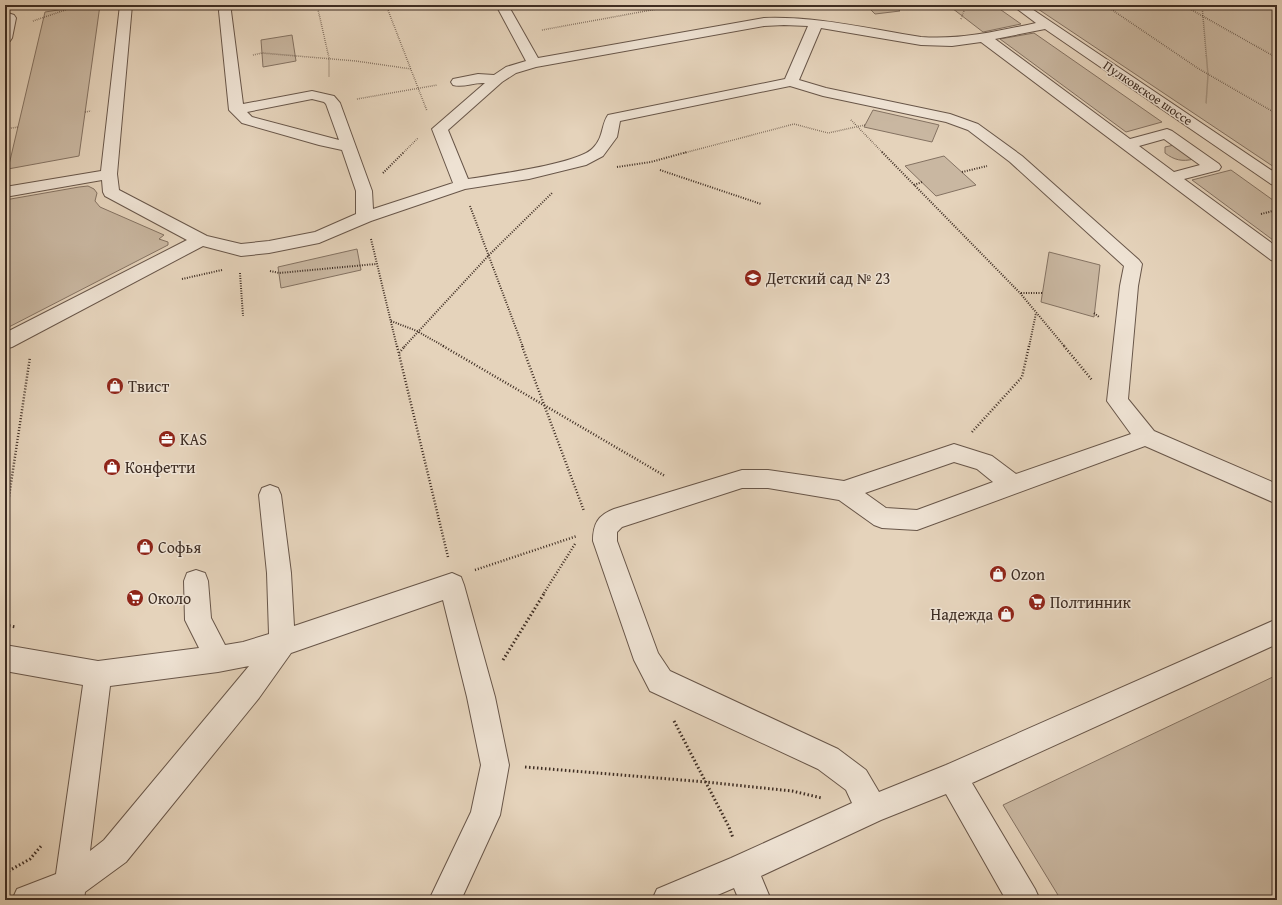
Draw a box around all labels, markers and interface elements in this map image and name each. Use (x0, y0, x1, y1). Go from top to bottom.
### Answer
street label: Пулковское шоссе (1099, 56, 1197, 130)
place label: Детский сад № 23 (765, 266, 890, 290)
school or university icon: Детский сад № 23 (743, 268, 763, 288)
place label: Твист (128, 374, 169, 398)
shop icon: Твист (105, 376, 125, 396)
place label: KAS (180, 427, 207, 451)
office icon: KAS (157, 429, 177, 449)
place label: Конфетти (125, 455, 196, 479)
shop icon: Конфетти (102, 457, 122, 477)
place label: Софья (158, 535, 201, 559)
shop icon: Софья (135, 537, 155, 557)
place label: Ozon (1011, 562, 1045, 586)
shop icon: Ozon (988, 564, 1008, 584)
place label: Около (148, 586, 191, 610)
supermarket icon: Около (125, 588, 145, 608)
place label: Полтинник (1050, 590, 1132, 614)
supermarket icon: Полтинник (1027, 592, 1047, 612)
place label: Надежда (931, 602, 993, 626)
shop icon: Надежда (996, 604, 1016, 624)

